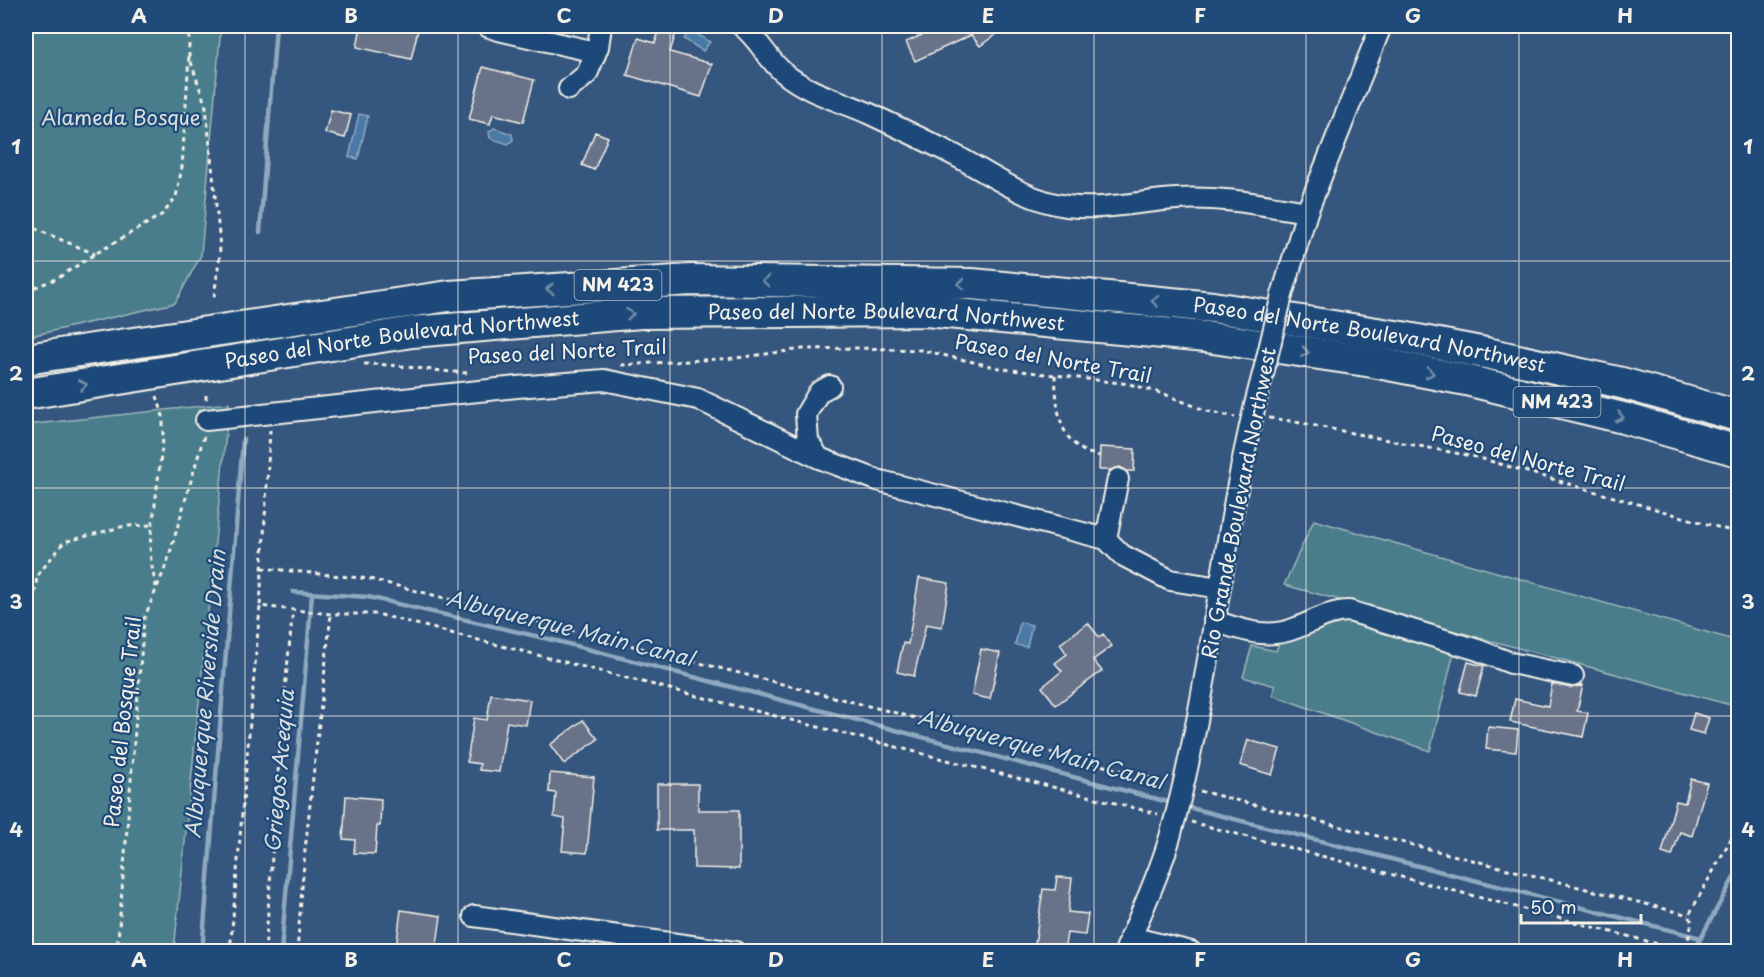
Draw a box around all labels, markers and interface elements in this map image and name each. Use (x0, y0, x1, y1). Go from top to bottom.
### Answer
text: A (131, 0, 147, 30)
text: B (344, 0, 358, 30)
text: C (556, 0, 572, 30)
text: D (768, 0, 784, 30)
text: E (982, 0, 994, 30)
text: F (1194, 0, 1206, 30)
text: G (1405, 0, 1421, 30)
text: H (1617, 0, 1633, 30)
park label: Alameda Bosque (41, 102, 201, 132)
text: 1 (11, 131, 21, 161)
text: 1 (1743, 131, 1753, 161)
road number: NM 423 (574, 270, 662, 300)
one-way arrow (762, 275, 771, 287)
one-way arrow (957, 278, 966, 290)
one-way arrow (546, 283, 555, 296)
street label: Paseo del Norte Boulevard Northwest (1192, 289, 1549, 380)
street label: Paseo del Norte Boulevard Northwest (707, 295, 1066, 338)
one-way arrow (1151, 295, 1160, 308)
street label: Paseo del Norte Boulevard Northwest (222, 302, 580, 376)
one-way arrow (626, 308, 635, 321)
street label: Paseo del Norte Trail (952, 326, 1154, 390)
street label: Paseo del Norte Trail (466, 331, 667, 371)
street label: Rio Grande Boulevard Northwest (1193, 344, 1283, 661)
one-way arrow (1300, 345, 1310, 357)
text: 2 (9, 358, 23, 388)
text: 2 (1741, 358, 1755, 388)
one-way arrow (1425, 366, 1435, 379)
one-way arrow (79, 379, 88, 391)
road number: NM 423 (1514, 387, 1600, 417)
one-way arrow (1615, 410, 1625, 423)
street label: Paseo del Norte Trail (1428, 418, 1629, 498)
water label: Albuquerque Riverside Drain (175, 547, 233, 839)
water label: Albuquerque Main Canal (444, 581, 701, 674)
text: 3 (9, 586, 23, 616)
text: 3 (1741, 586, 1755, 616)
street label: Paseo del Bosque Trail (96, 615, 148, 829)
water label: Griegos Acequia (255, 687, 301, 854)
water label: Albuquerque Main Canal (915, 700, 1171, 797)
text: 4 (9, 814, 23, 844)
text: 4 (1741, 814, 1755, 844)
scale bar (1521, 887, 1641, 925)
text: 50 m (1530, 893, 1577, 920)
text: A (131, 944, 147, 974)
text: B (344, 944, 358, 974)
text: C (556, 944, 572, 974)
text: D (768, 944, 784, 974)
text: E (982, 944, 994, 974)
text: F (1194, 944, 1206, 974)
text: G (1405, 944, 1421, 974)
text: H (1617, 944, 1633, 974)

